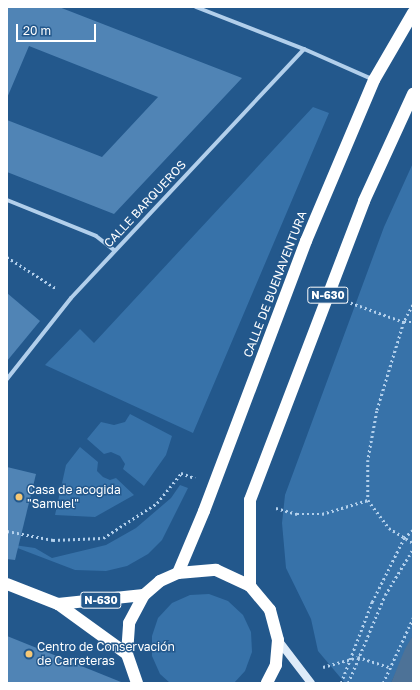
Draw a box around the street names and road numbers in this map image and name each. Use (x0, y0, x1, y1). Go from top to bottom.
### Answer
street label: CALLE BARQUEROS (101, 158, 189, 250)
street label: CALLE DE BUENAVENTURA (240, 209, 310, 359)
road number: N-630 (307, 286, 349, 304)
road number: N-630 (80, 591, 122, 609)

